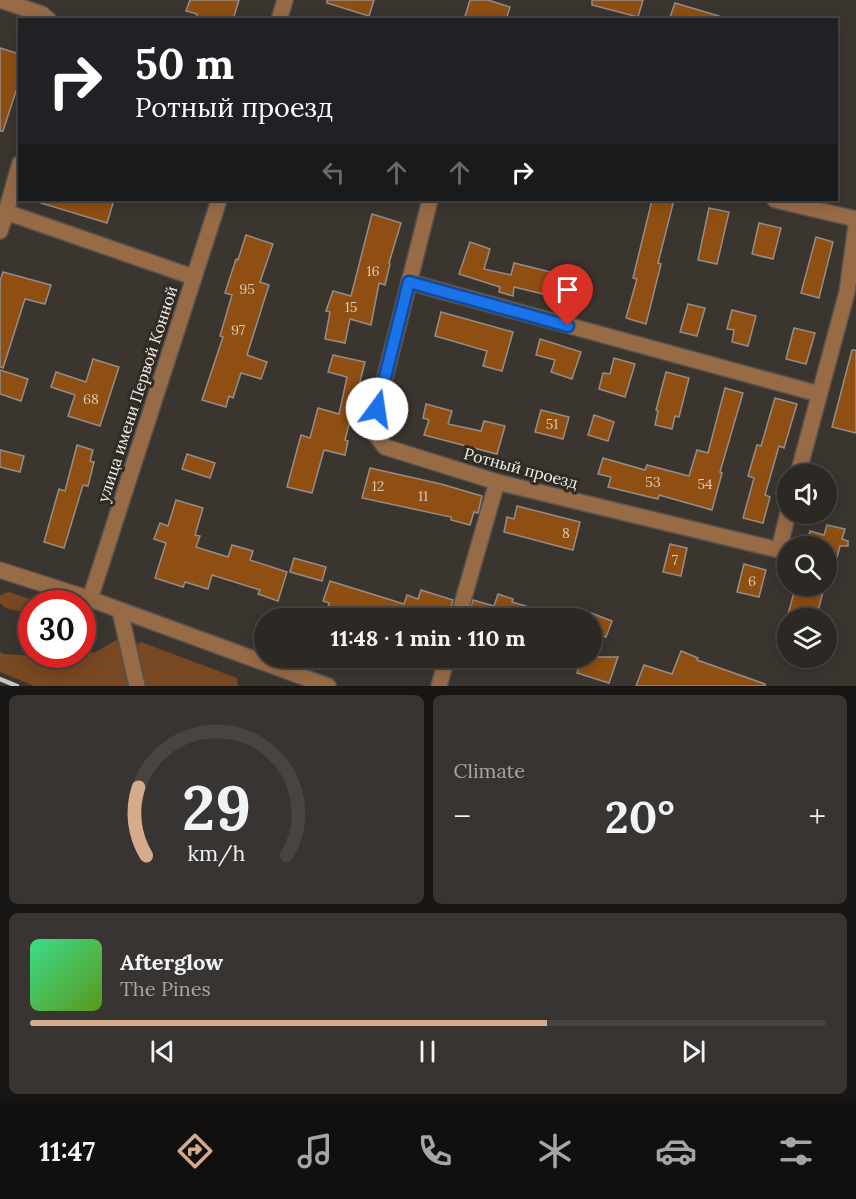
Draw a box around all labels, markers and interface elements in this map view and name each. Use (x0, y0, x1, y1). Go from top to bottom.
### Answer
text: 50 m (135, 37, 234, 91)
icon: right (36, 42, 114, 120)
text: Ротный проезд (135, 90, 333, 124)
icon: left (317, 156, 350, 189)
icon: ahead (380, 156, 413, 189)
icon: ahead (443, 156, 476, 189)
icon: right (506, 156, 539, 189)
house number: 16 (366, 262, 380, 280)
pin (542, 264, 593, 326)
icon: arrive (551, 273, 584, 306)
house number: 95 (239, 280, 255, 298)
street label: улица имени Первой Конной (93, 283, 181, 505)
house number: 15 (345, 298, 357, 316)
house number: 97 (231, 321, 246, 339)
position arrow (345, 377, 409, 441)
house number: 68 (83, 390, 99, 408)
house number: 51 (546, 415, 558, 433)
street label: Ротный проезд (462, 443, 581, 493)
map controls (777, 464, 837, 668)
button: sound (777, 464, 837, 524)
house number: 53 (645, 473, 661, 491)
house number: 54 (697, 475, 713, 493)
house number: 12 (372, 477, 384, 495)
house number: 11 (418, 487, 428, 505)
house number: 8 (562, 524, 570, 542)
button: search (777, 536, 837, 596)
house number: 7 (672, 551, 679, 569)
house number: 6 (748, 572, 756, 590)
speed limit sign: 30 (18, 590, 96, 668)
button: layers (777, 608, 837, 668)
text: 11:48 · 1 min · 110 m (330, 624, 526, 652)
text: Climate (454, 758, 525, 783)
text: 29 (182, 767, 251, 847)
text: 20° (605, 788, 675, 845)
text: − (454, 795, 471, 837)
text: + (808, 795, 826, 837)
text: km/h (187, 840, 245, 868)
text: Afterglow (120, 948, 223, 976)
text: The Pines (120, 976, 211, 1001)
icon: previous (146, 1035, 179, 1068)
icon: pause (411, 1035, 444, 1068)
icon: next (677, 1035, 710, 1068)
icon: directions (174, 1130, 216, 1172)
icon: music (294, 1130, 336, 1172)
icon: phone (414, 1130, 456, 1172)
icon: climate (534, 1130, 576, 1172)
icon: car (655, 1130, 697, 1172)
icon: filters (775, 1130, 817, 1172)
text: 11:47 (39, 1134, 95, 1168)

